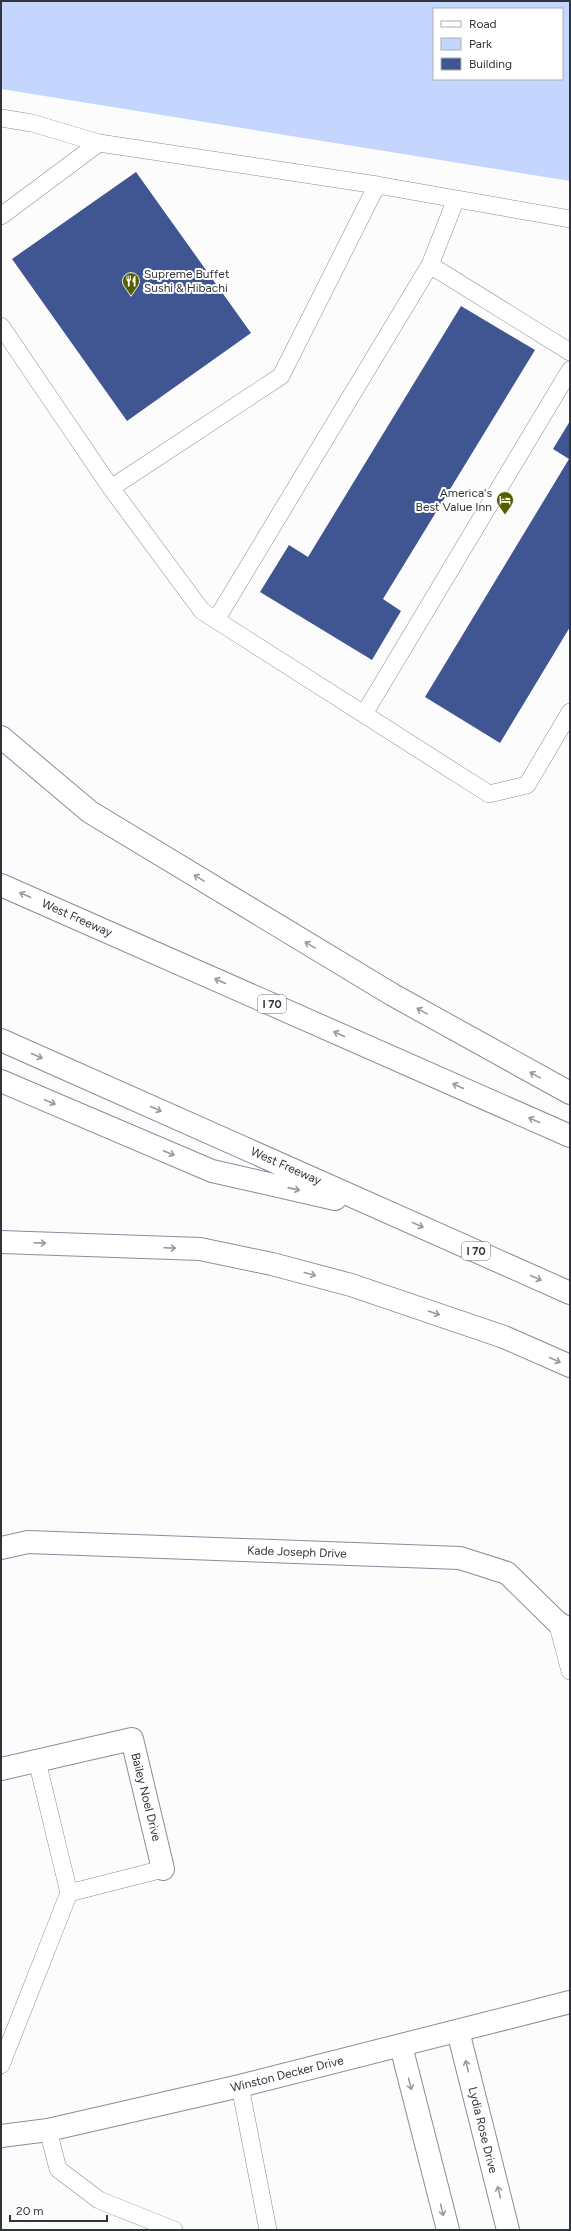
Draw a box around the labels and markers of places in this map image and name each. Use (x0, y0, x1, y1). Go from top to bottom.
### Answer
place label: Supreme Buffet Sushi & Hibachi (144, 267, 230, 295)
restaurant icon: Supreme Buffet Sushi & Hibachi (121, 271, 141, 296)
place label: America's Best Value Inn (416, 486, 492, 514)
hotel icon: America's Best Value Inn (495, 490, 515, 515)

